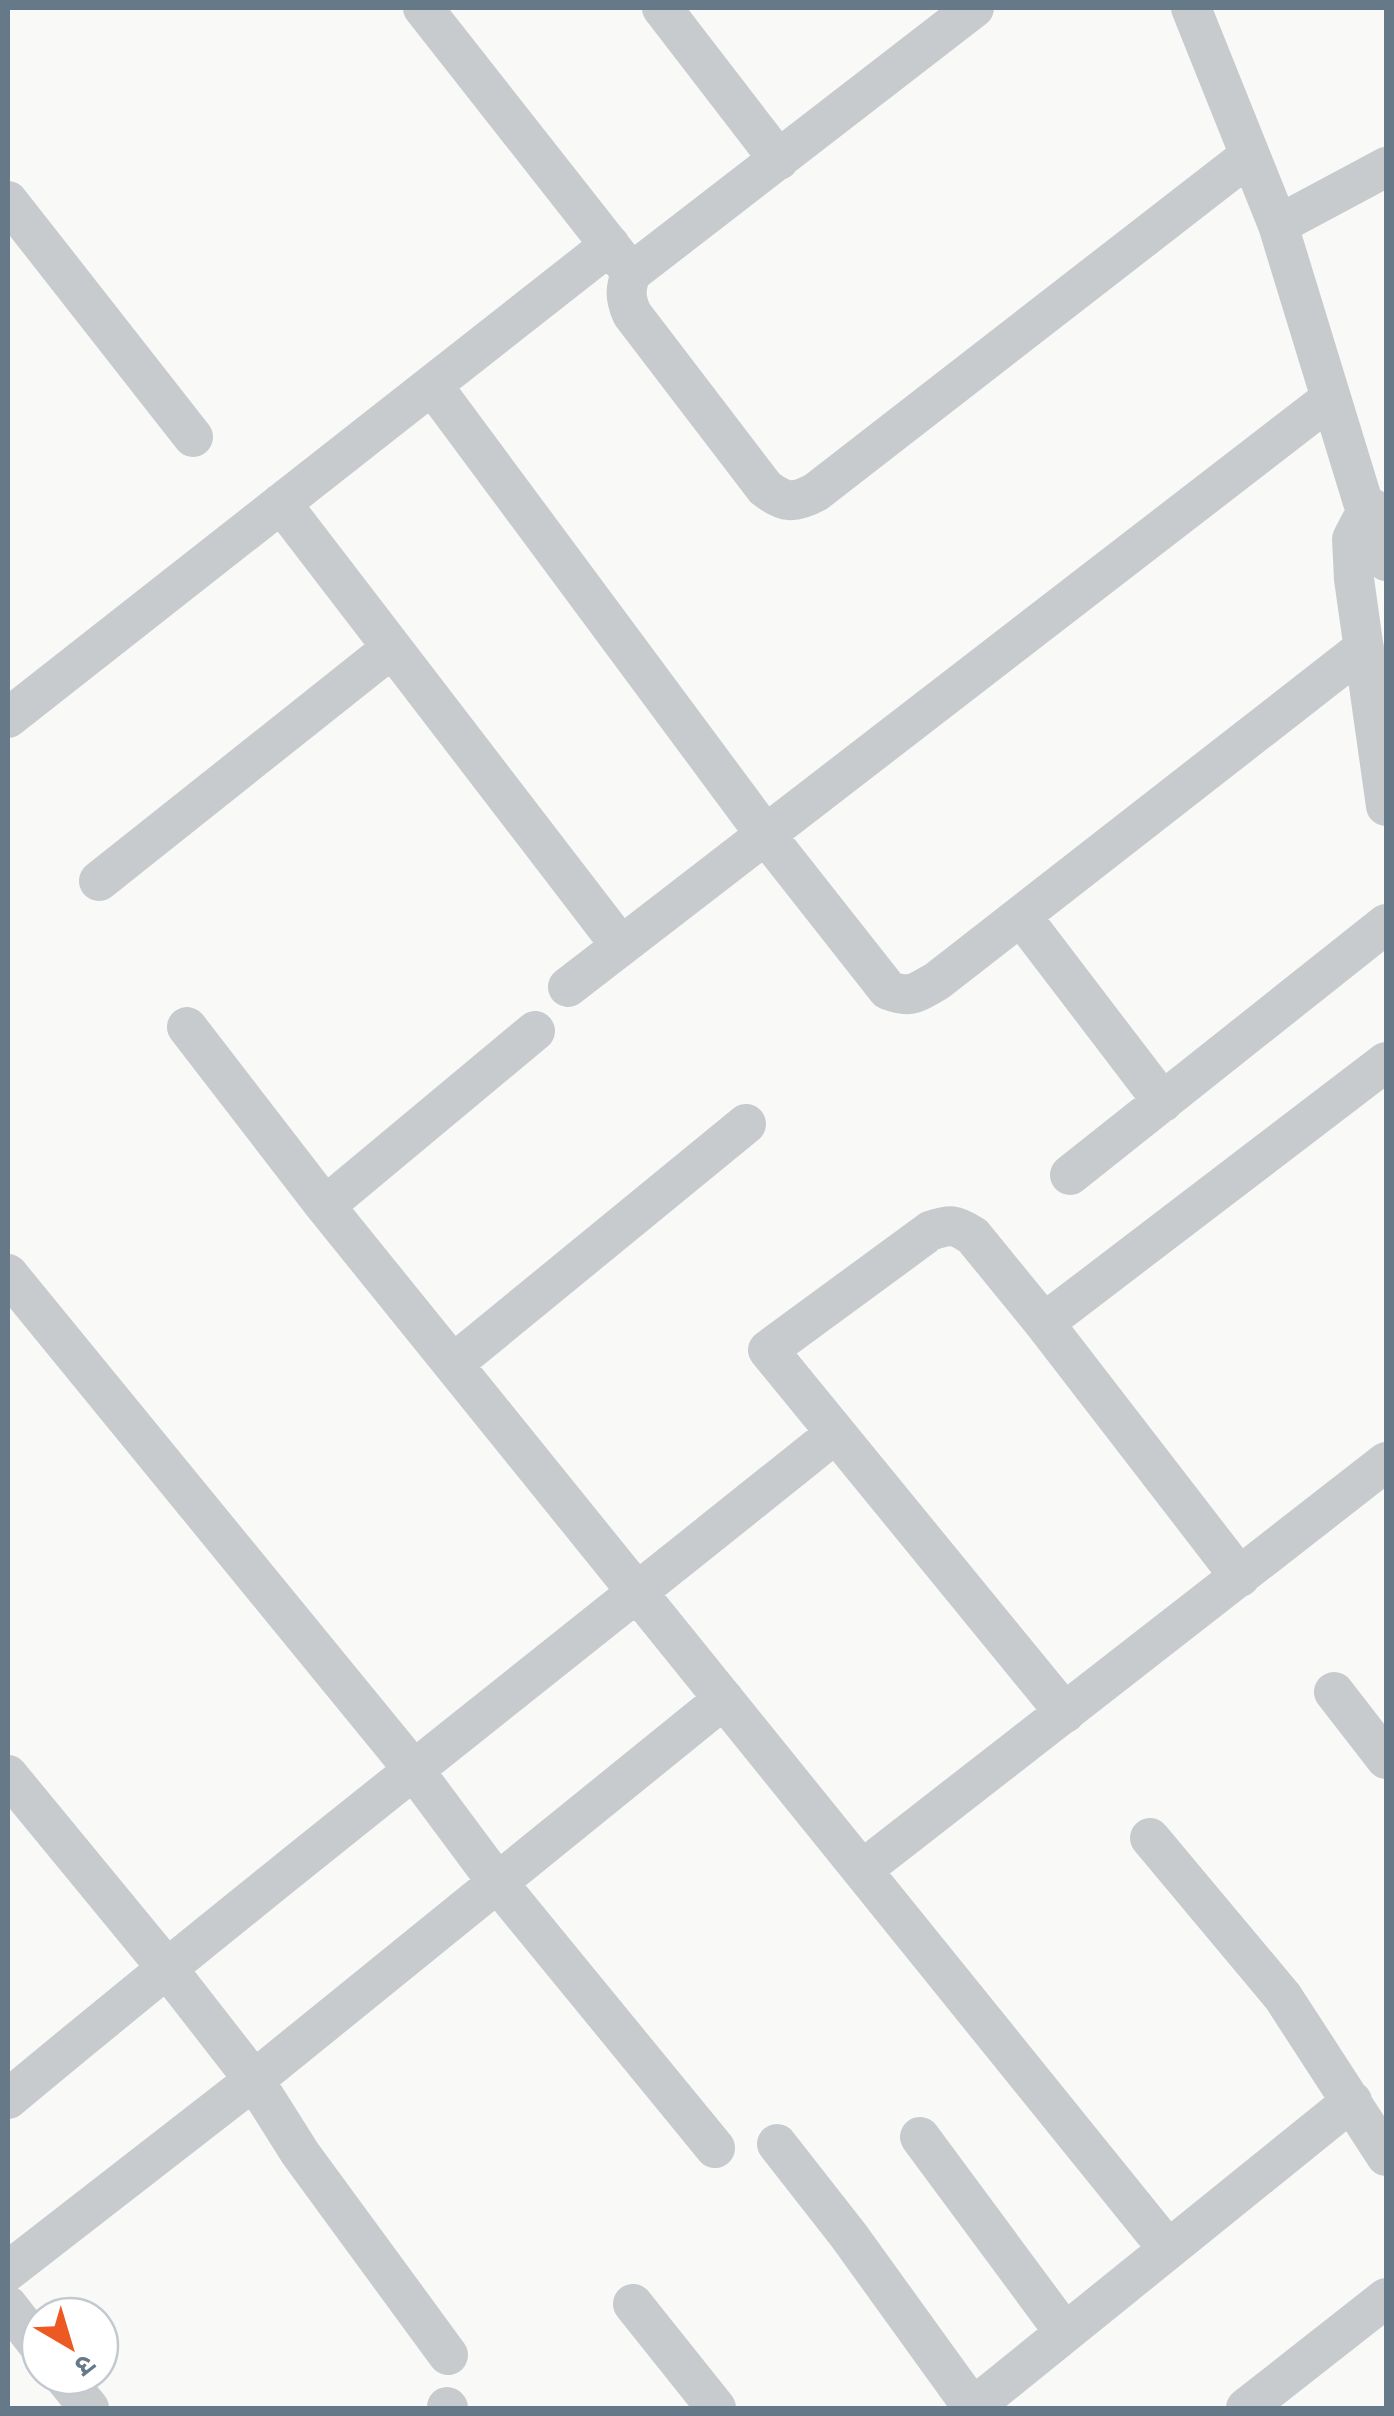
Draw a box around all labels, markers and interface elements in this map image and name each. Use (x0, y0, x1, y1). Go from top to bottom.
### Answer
north arrow (20, 2296, 120, 2396)
text: उ (68, 2347, 103, 2385)

